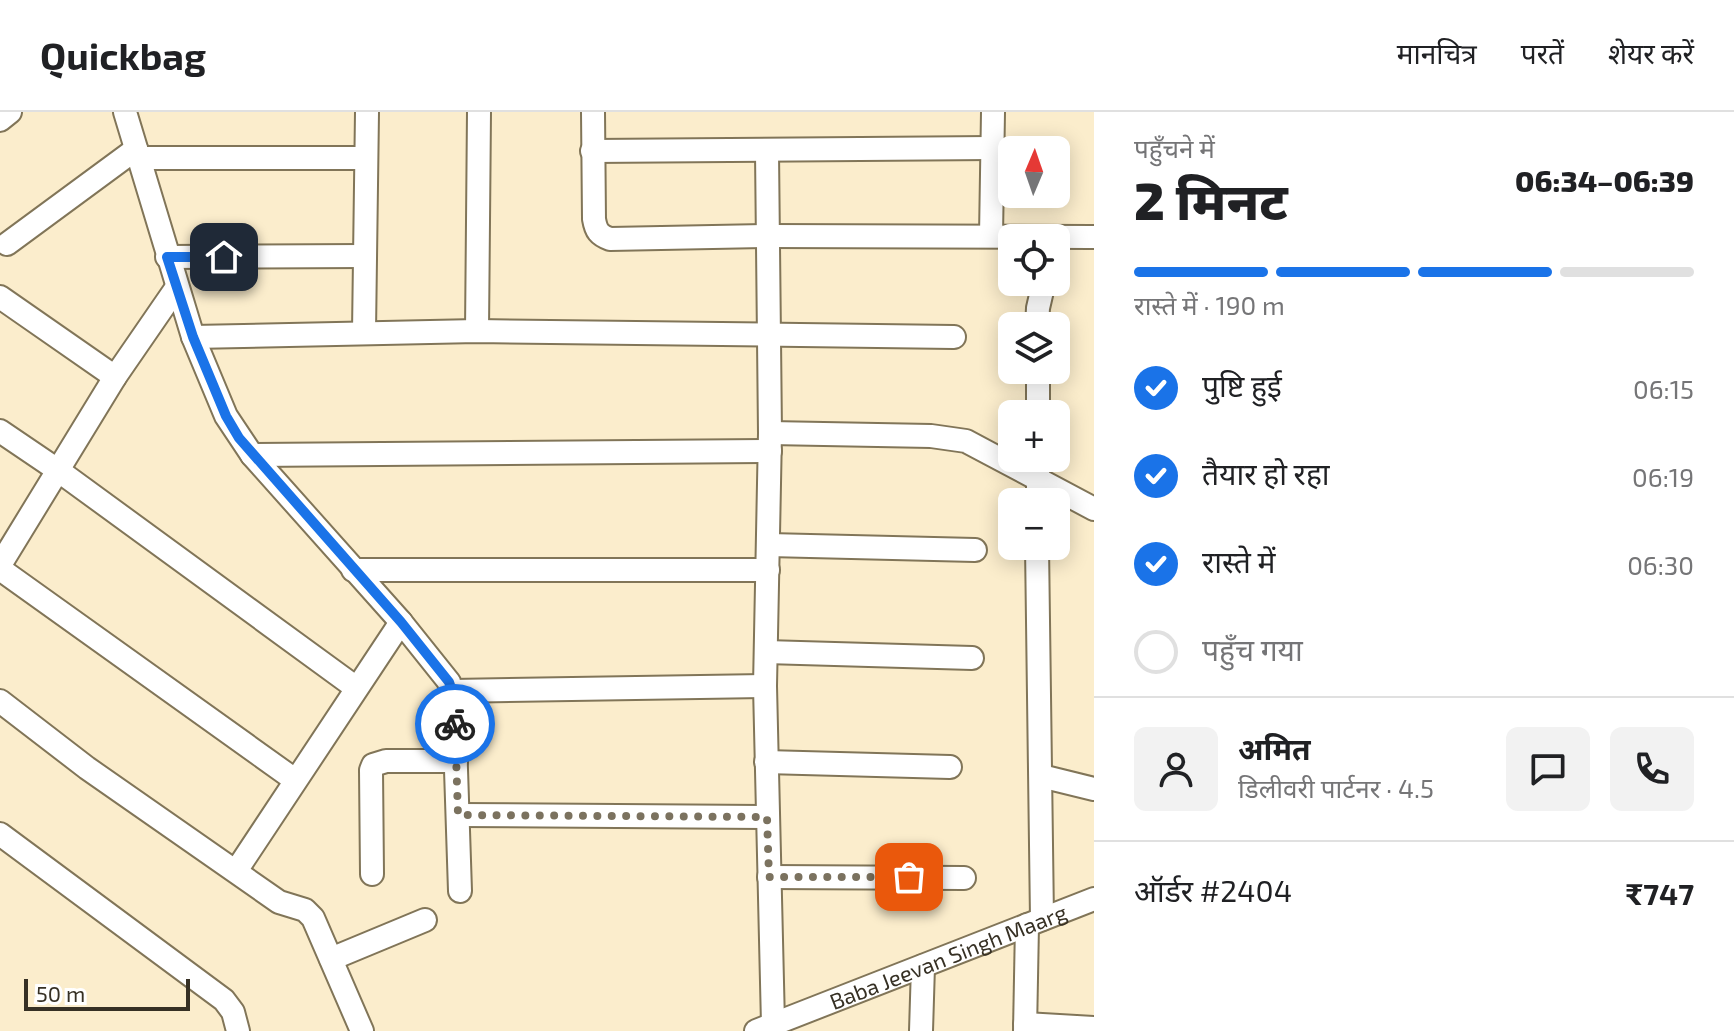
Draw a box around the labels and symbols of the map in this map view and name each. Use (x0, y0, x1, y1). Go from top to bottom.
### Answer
north arrow (998, 136, 1070, 208)
pin (190, 223, 258, 291)
courier (415, 684, 495, 764)
pin (875, 843, 943, 911)
street label: Baba Jeevan Singh Maarg (826, 898, 1070, 1014)
scale bar (24, 975, 190, 1011)

